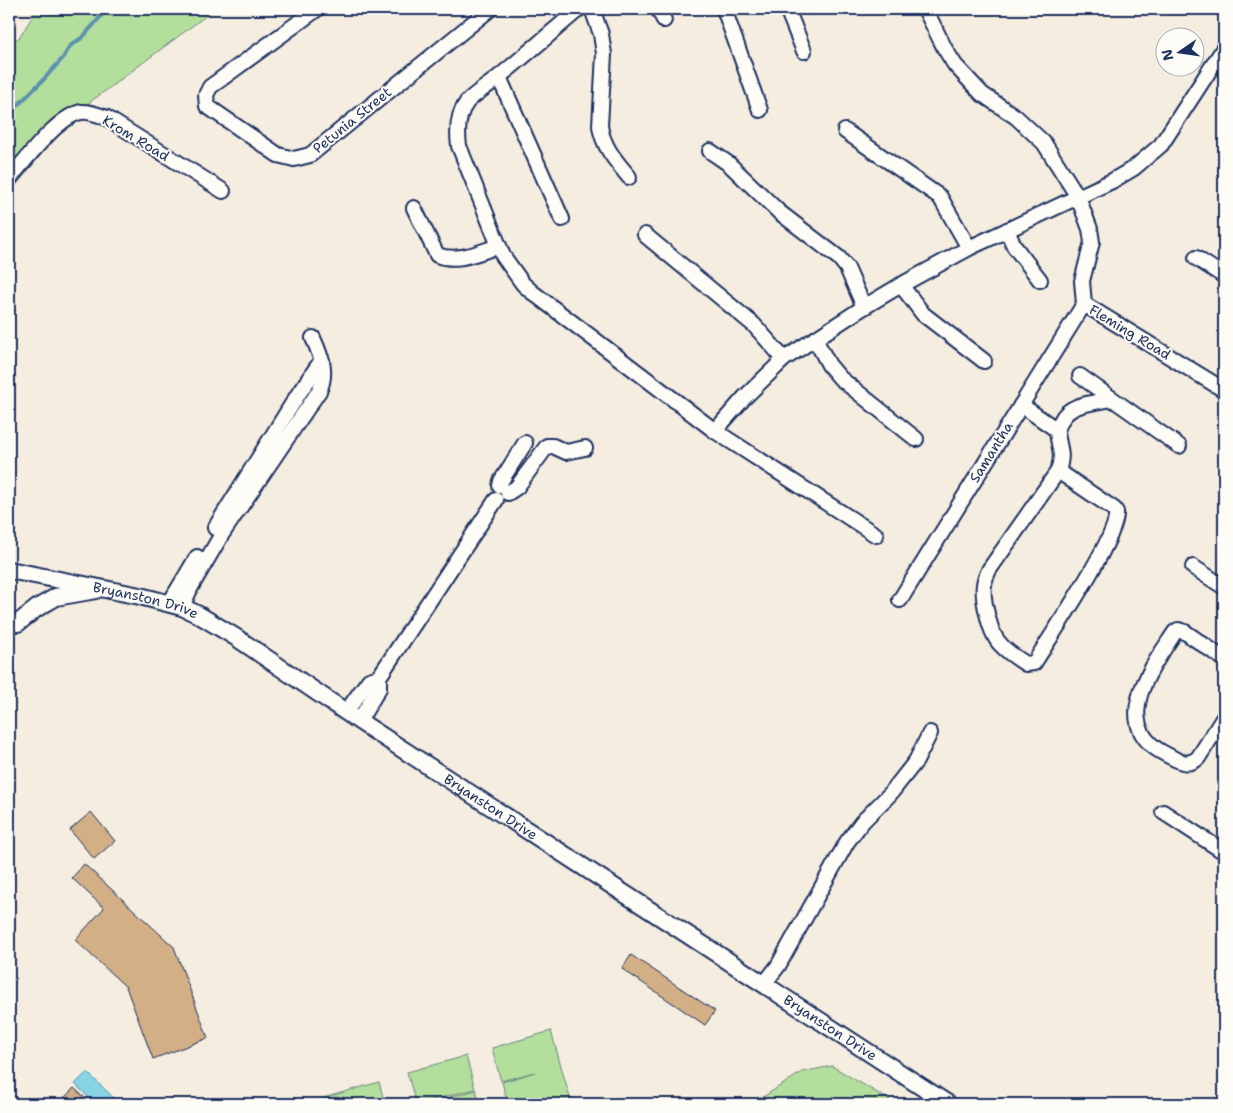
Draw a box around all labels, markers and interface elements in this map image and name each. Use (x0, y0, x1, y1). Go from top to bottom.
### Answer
north arrow (1156, 28, 1206, 78)
text: N (1157, 47, 1177, 62)
street label: Petunia Street (309, 83, 395, 157)
street label: Krom Road (99, 111, 173, 165)
street label: Fleming Road (1086, 301, 1174, 364)
street label: Samantha (965, 418, 1017, 486)
street label: Bryanston Drive (92, 578, 201, 622)
street label: Bryanston Drive (441, 770, 541, 844)
street label: Bryanston Drive (780, 990, 881, 1065)

